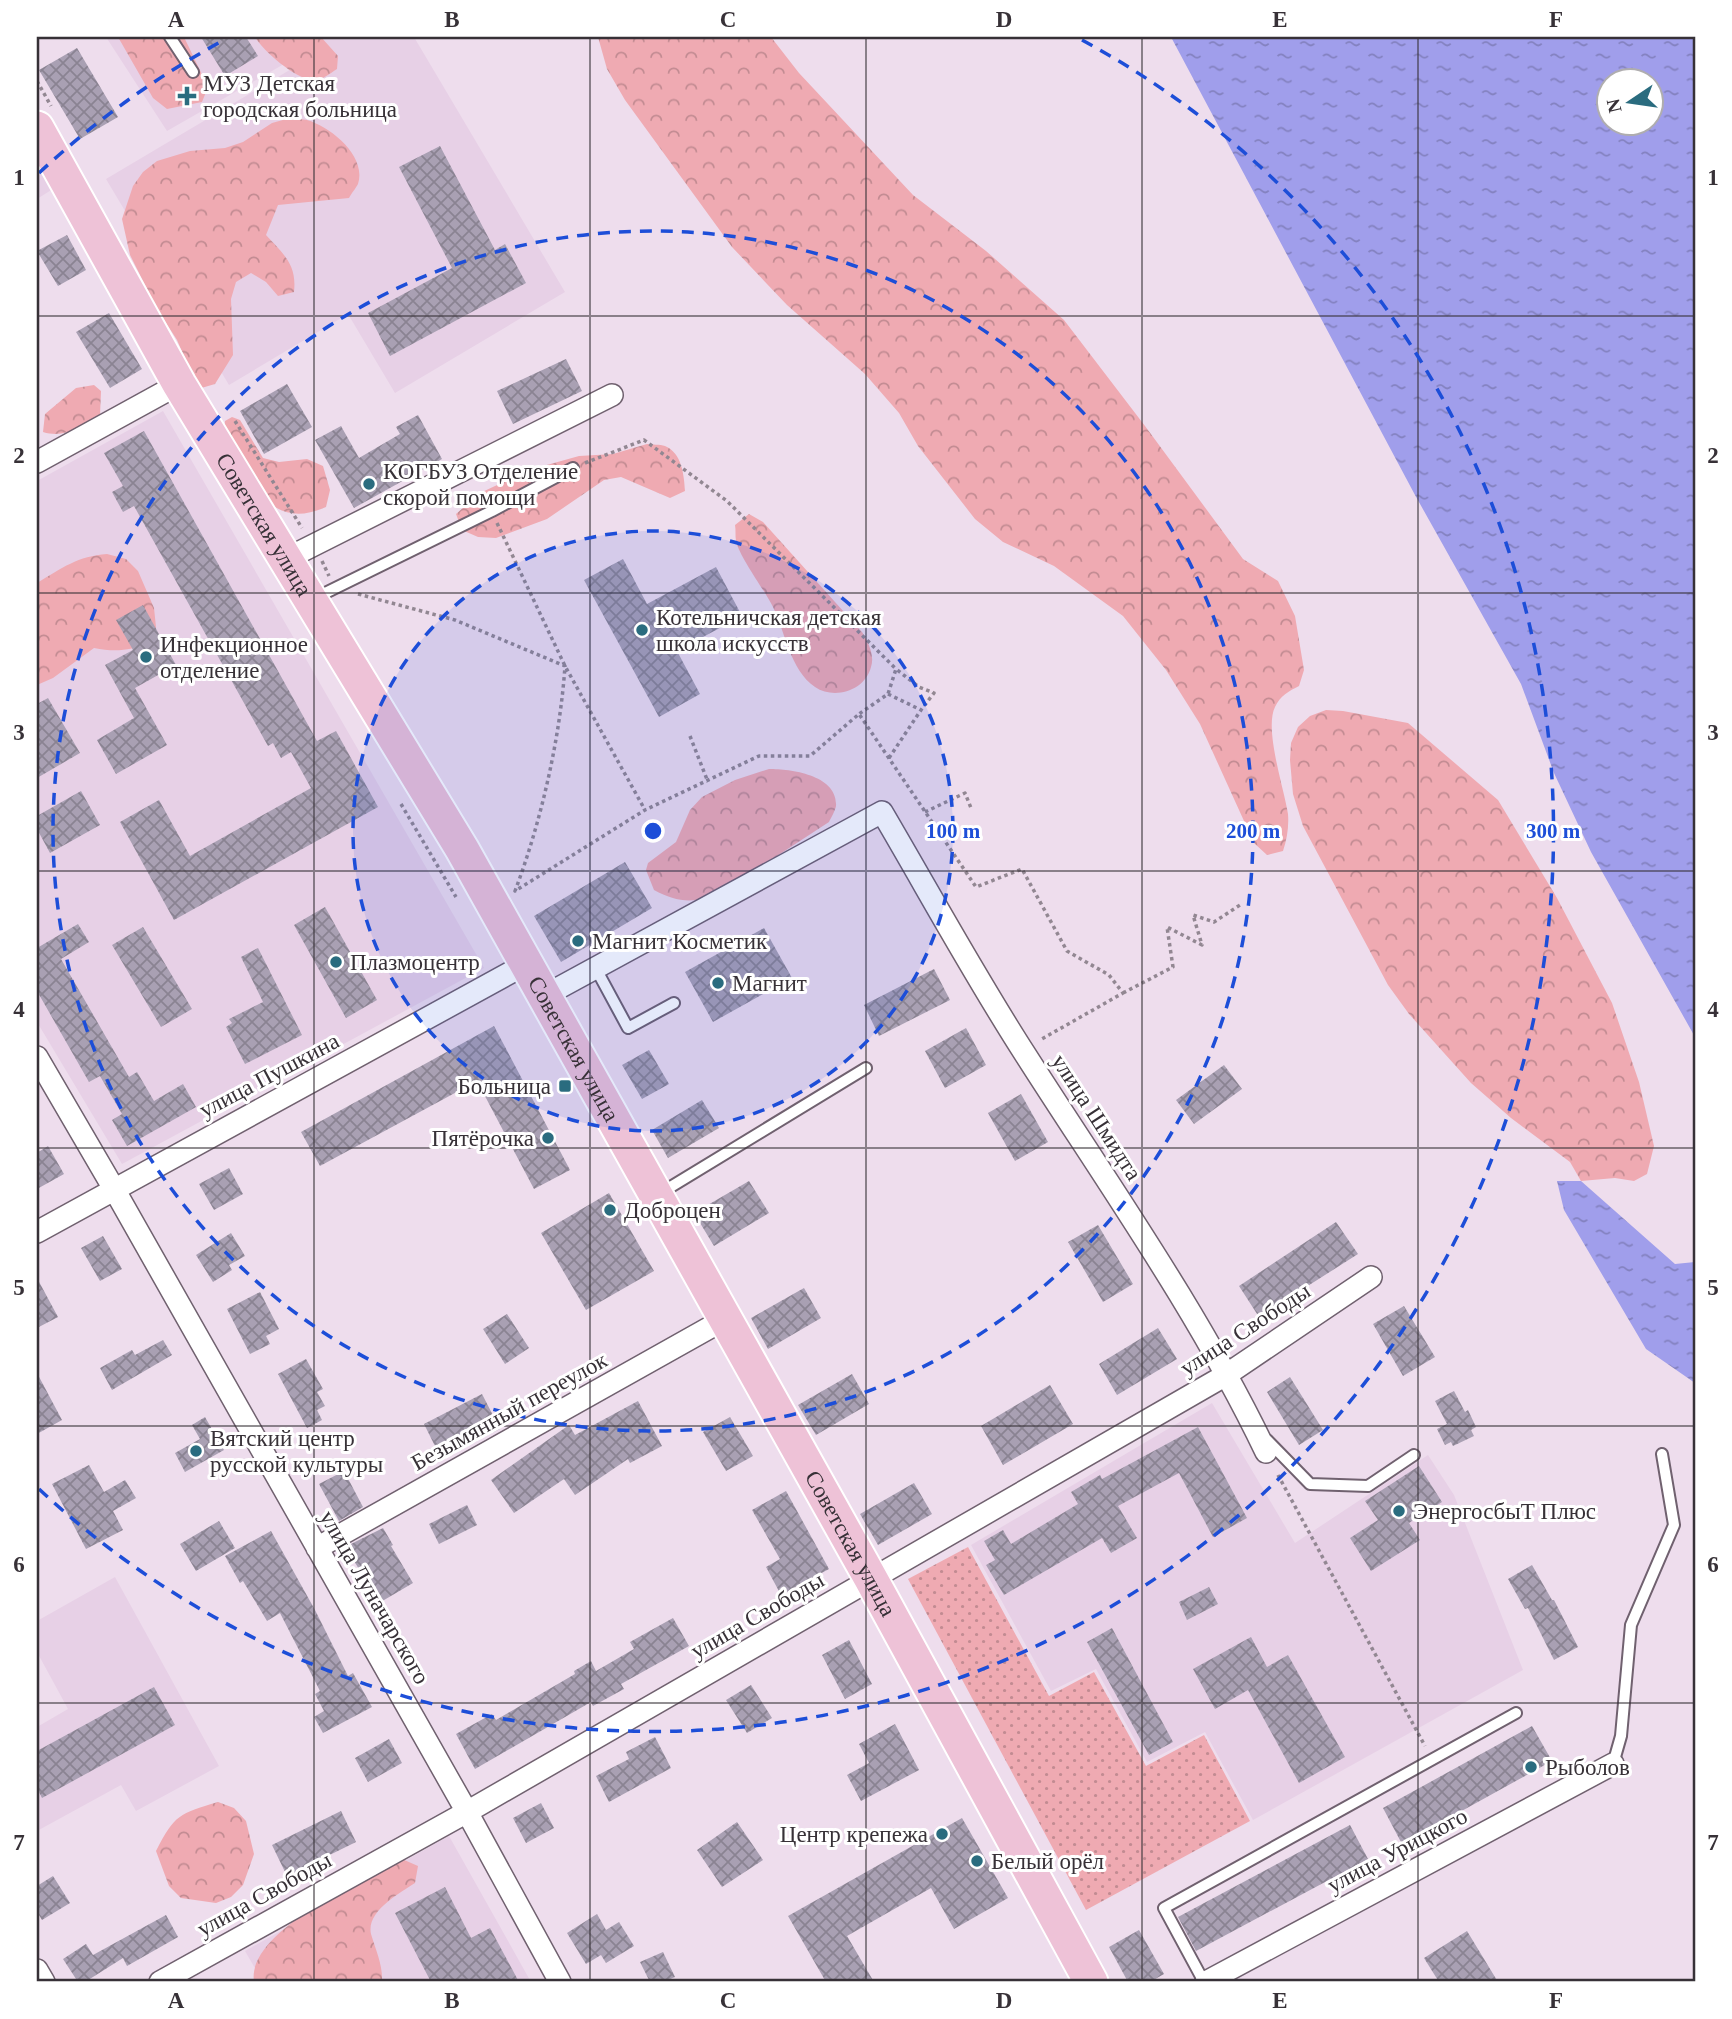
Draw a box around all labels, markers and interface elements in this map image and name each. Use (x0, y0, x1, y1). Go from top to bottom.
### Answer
text: A (168, 7, 185, 32)
text: B (444, 7, 460, 32)
text: C (720, 7, 736, 32)
text: D (996, 7, 1012, 32)
text: E (1272, 7, 1288, 32)
text: F (1549, 7, 1563, 32)
north arrow (1596, 66, 1666, 136)
place label: МУЗ Детская городская больница (203, 71, 397, 122)
marker: МУЗ Детская городская больница (177, 86, 197, 106)
text: N (1602, 96, 1626, 115)
text: 1 (13, 165, 25, 190)
text: 1 (1707, 165, 1719, 190)
text: 2 (13, 443, 25, 468)
text: 2 (1707, 443, 1719, 468)
street label: Советская улица (211, 449, 317, 601)
place label: КОГБУЗ Отделение скорой помощи (383, 459, 578, 510)
marker: КОГБУЗ Отделение скорой помощи (361, 476, 377, 492)
place label: Котельничская детская школа искусств (656, 605, 882, 656)
marker: Котельничская детская школа искусств (634, 622, 650, 638)
place label: Инфекционное отделение (160, 632, 308, 683)
marker: Инфекционное отделение (138, 649, 154, 665)
text: 3 (13, 720, 25, 745)
text: 3 (1707, 720, 1719, 745)
centre of rings (641, 819, 665, 843)
text: 100 m (926, 819, 981, 843)
text: 200 m (1226, 819, 1281, 843)
text: 300 m (1526, 819, 1581, 843)
place label: Магнит Косметик (592, 929, 768, 954)
marker: Магнит Косметик (570, 933, 586, 949)
place label: Плазмоцентр (350, 950, 480, 975)
marker: Плазмоцентр (328, 954, 344, 970)
place label: Магнит (732, 971, 807, 996)
street label: Советская улица (523, 972, 624, 1126)
marker: Магнит (710, 975, 726, 991)
text: 4 (13, 997, 25, 1022)
text: 4 (1707, 997, 1719, 1022)
street label: улица Пушкина (195, 1028, 343, 1123)
street label: улица Шмидта (1047, 1050, 1147, 1185)
place label: Больница (457, 1074, 551, 1099)
marker: Больница (557, 1078, 573, 1094)
place label: Пятёрочка (432, 1126, 534, 1151)
marker: Пятёрочка (540, 1130, 556, 1146)
place label: Доброцен (624, 1198, 721, 1223)
marker: Доброцен (602, 1202, 618, 1218)
text: 5 (13, 1275, 25, 1300)
text: 5 (1707, 1275, 1719, 1300)
street label: улица Свободы (1176, 1278, 1315, 1381)
street label: Безымянный переулок (407, 1347, 612, 1476)
place label: Вятский центр русской культуры (210, 1426, 383, 1477)
marker: Вятский центр русской культуры (188, 1443, 204, 1459)
street label: Советская улица (800, 1467, 901, 1621)
place label: ЭнергосбыТ Плюс (1413, 1499, 1596, 1524)
marker: ЭнергосбыТ Плюс (1391, 1503, 1407, 1519)
street label: улица Луначарского (315, 1506, 434, 1688)
text: 6 (13, 1552, 25, 1577)
text: 6 (1707, 1552, 1719, 1577)
street label: улица Свободы (686, 1567, 828, 1664)
place label: Рыболов (1545, 1755, 1630, 1780)
marker: Рыболов (1523, 1759, 1539, 1775)
street label: улица Урицкого (1323, 1803, 1471, 1898)
place label: Центр крепежа (780, 1822, 928, 1847)
marker: Центр крепежа (934, 1826, 950, 1842)
text: 7 (13, 1830, 25, 1855)
text: 7 (1707, 1830, 1719, 1855)
street label: улица Свободы (193, 1847, 336, 1942)
place label: Белый орёл (991, 1849, 1104, 1874)
marker: Белый орёл (969, 1853, 985, 1869)
text: A (168, 1988, 185, 2013)
text: B (444, 1988, 460, 2013)
text: C (720, 1988, 736, 2013)
text: D (996, 1988, 1012, 2013)
text: E (1272, 1988, 1288, 2013)
text: F (1549, 1988, 1563, 2013)

